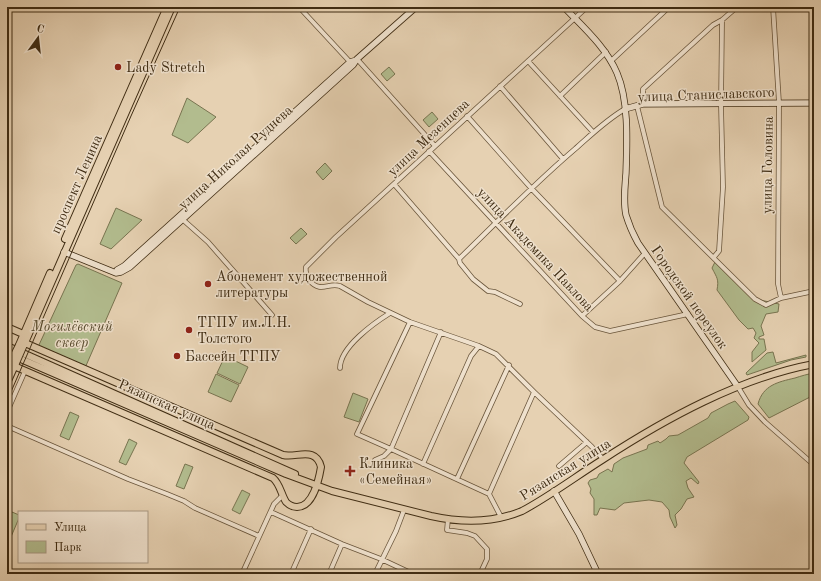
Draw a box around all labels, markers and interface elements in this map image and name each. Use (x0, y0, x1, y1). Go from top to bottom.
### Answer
north arrow (18, 18, 58, 58)
text: С (35, 24, 45, 36)
place label: Lady Stretch (126, 61, 206, 75)
marker: Lady Stretch (113, 62, 123, 72)
street label: улица Станиславского (637, 86, 775, 104)
street label: улица Мезенцева (385, 96, 472, 179)
street label: улица Николая Руднева (176, 103, 296, 213)
street label: улица Головина (760, 116, 776, 214)
street label: проспект Ленина (49, 133, 105, 236)
street label: улица Академика Павлова (474, 185, 596, 314)
street label: Городской переулок (648, 243, 730, 352)
place label: Абонемент художественной литературы (216, 270, 387, 300)
marker: Абонемент художественной литературы (203, 279, 213, 289)
place label: ТГПУ им.Л.Н. Толстого (197, 316, 291, 346)
park label: Могилёвский сквер (30, 320, 113, 351)
marker: ТГПУ им.Л.Н. Толстого (184, 325, 194, 335)
place label: Бассейн ТГПУ (185, 350, 281, 364)
marker: Бассейн ТГПУ (172, 351, 182, 361)
street label: Рязанская улица (116, 377, 217, 433)
street label: Рязанская улица (517, 436, 614, 503)
place label: Клиника «Семейная» (359, 457, 432, 487)
marker: Клиника «Семейная» (344, 465, 356, 477)
legend (18, 511, 148, 563)
text: Улица (54, 522, 87, 534)
text: Парк (54, 542, 82, 554)

